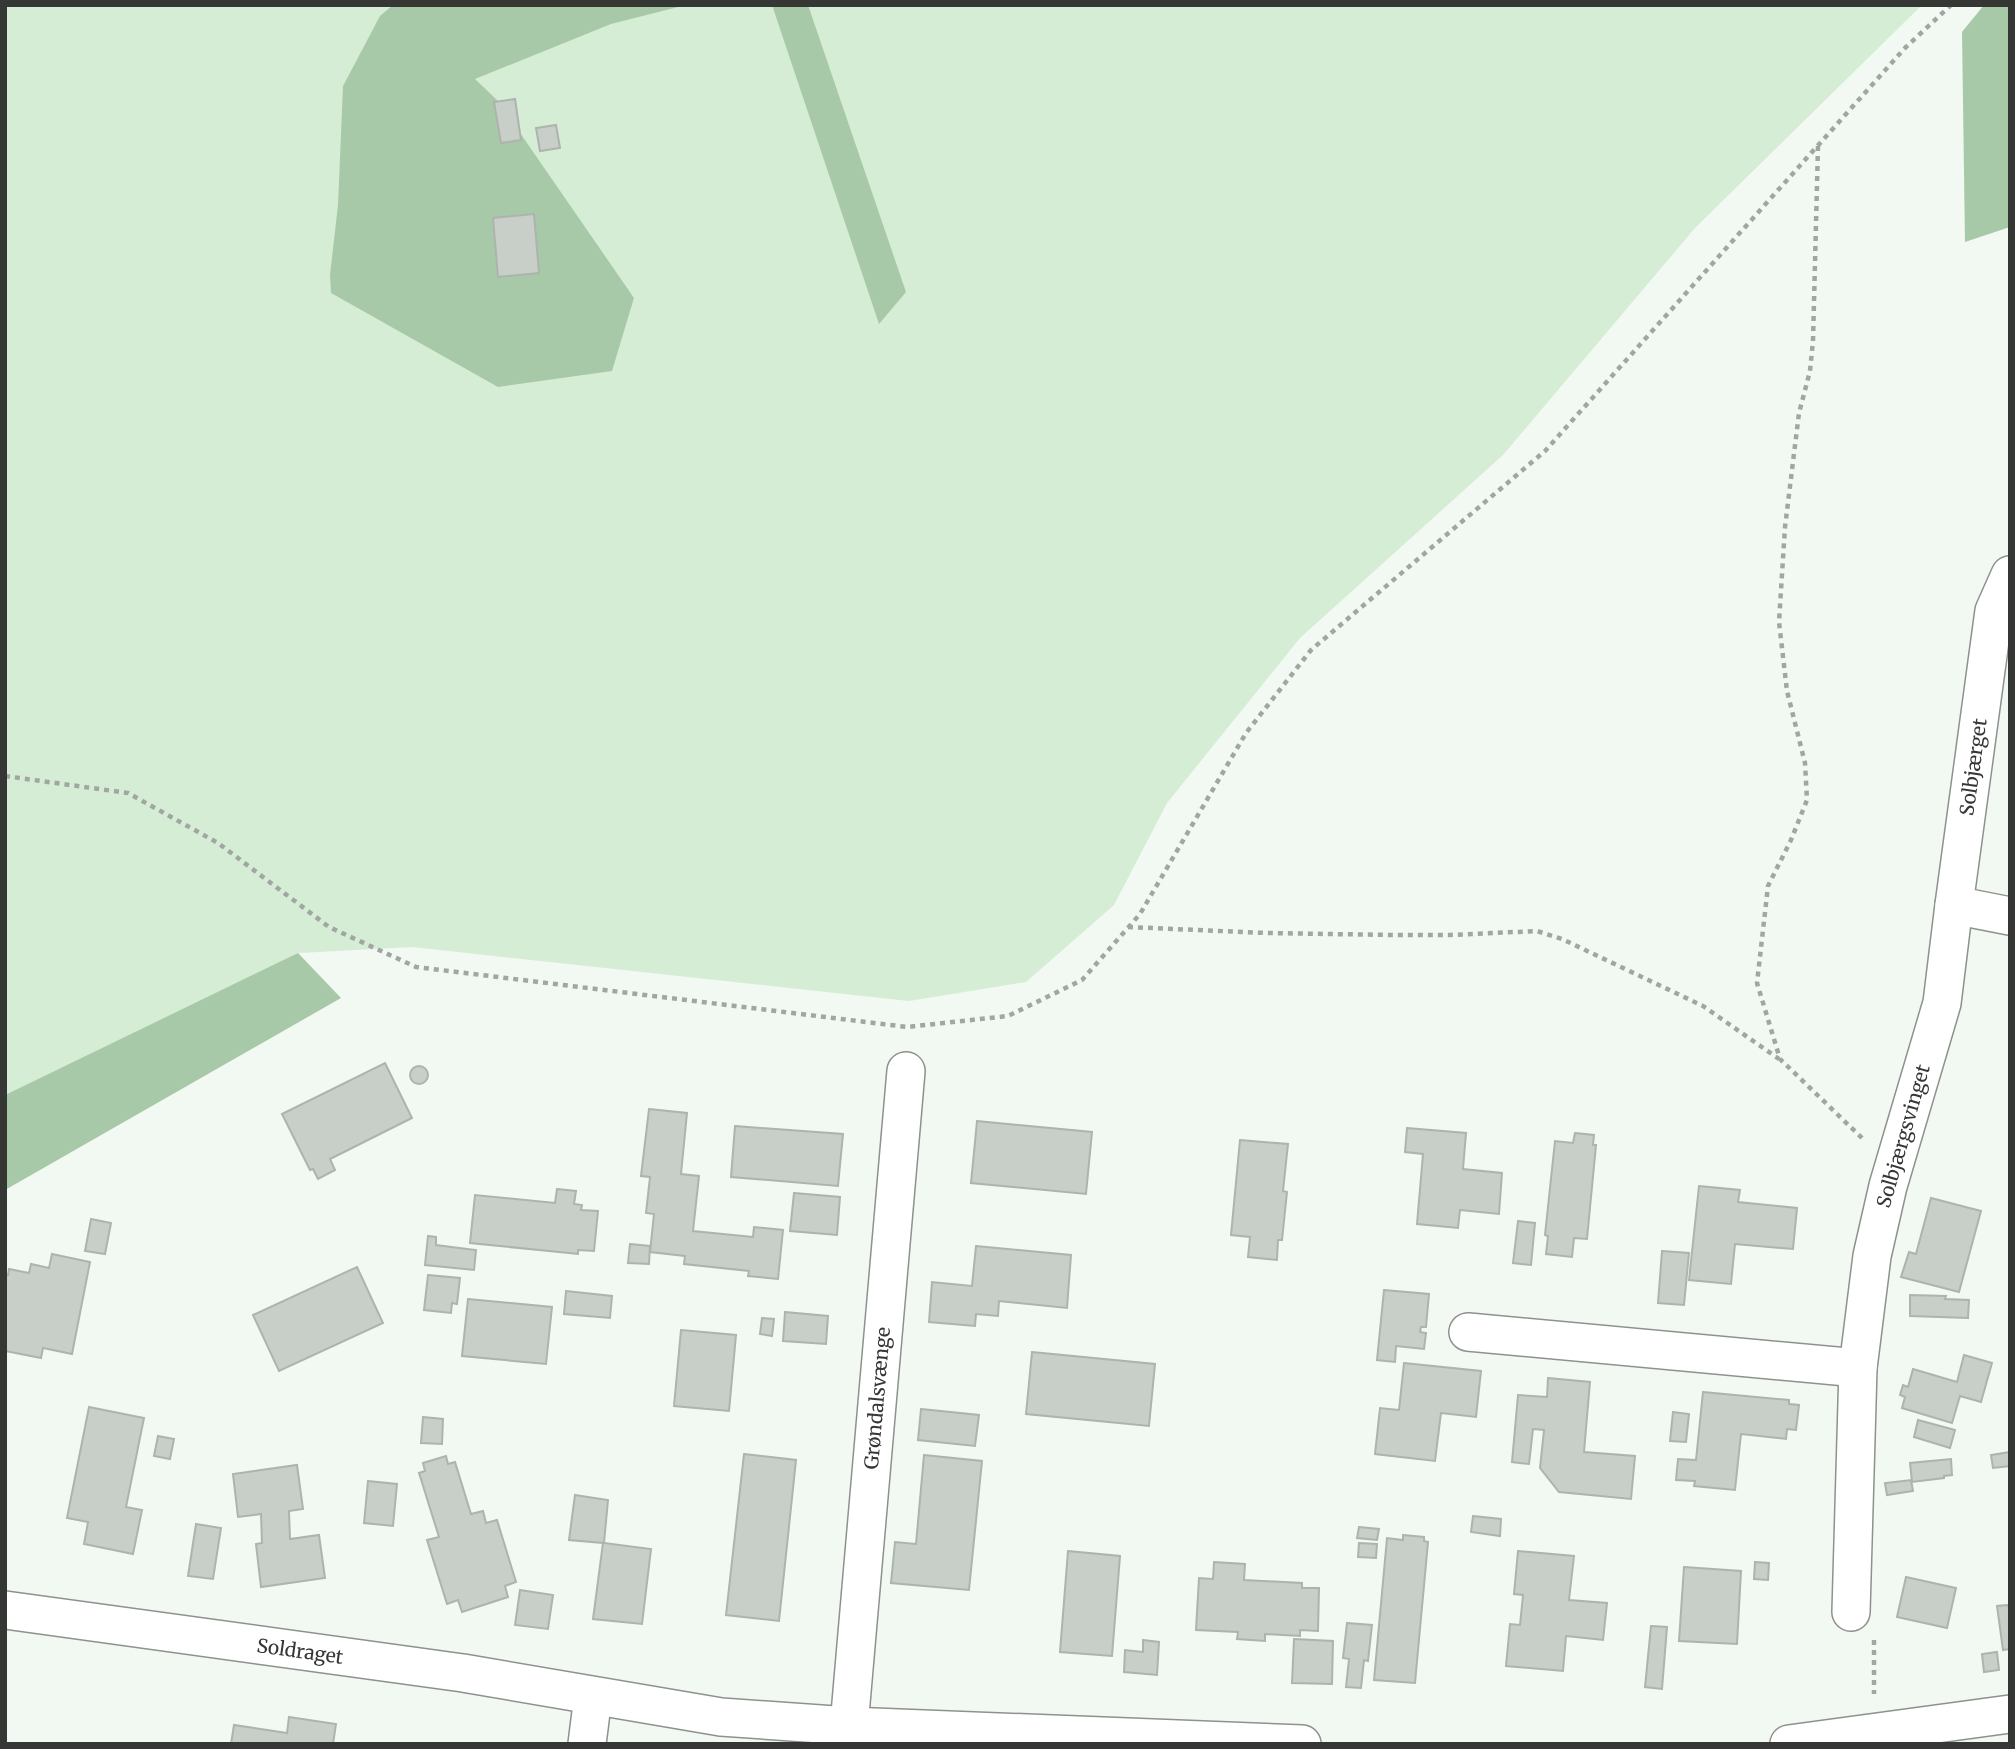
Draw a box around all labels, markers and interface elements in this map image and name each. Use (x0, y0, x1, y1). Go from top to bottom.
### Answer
street label: Solbjærget (1954, 716, 1992, 817)
street label: Solbjærgsvinget (1871, 1061, 1935, 1210)
street label: Grøndalsvænge (859, 1326, 895, 1470)
street label: Soldraget (255, 1633, 345, 1669)

